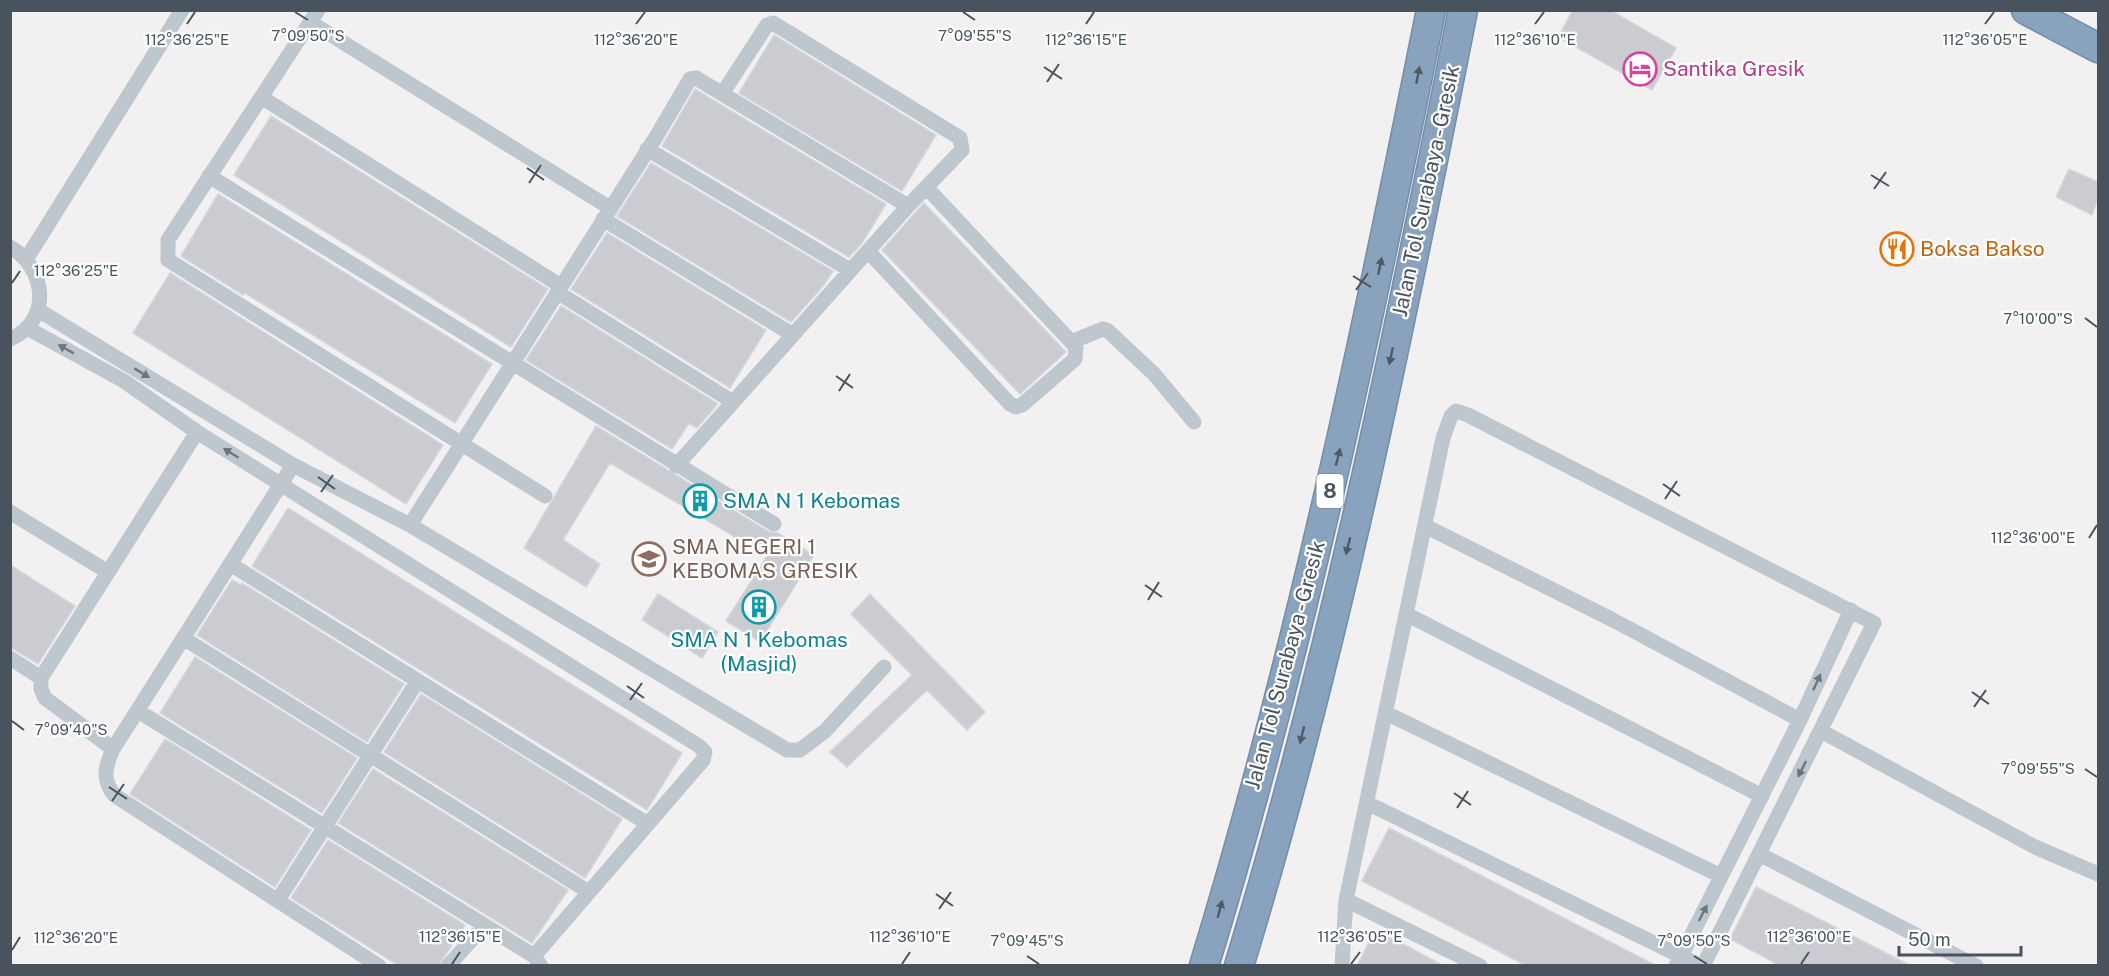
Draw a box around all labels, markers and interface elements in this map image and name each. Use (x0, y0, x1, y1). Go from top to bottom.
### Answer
text: 7°09'50"S (271, 27, 345, 44)
text: 7°09'55"S (938, 27, 1012, 44)
text: 112°36'25"E (145, 31, 229, 48)
text: 112°36'20"E (594, 31, 678, 48)
text: 112°36'15"E (1045, 31, 1127, 48)
text: 112°36'10"E (1494, 31, 1576, 48)
text: 112°36'05"E (1943, 31, 2027, 48)
hotel icon: Santika Gresik (1622, 51, 1658, 87)
place label: Santika Gresik (1663, 56, 1805, 81)
street label: Jalan Tol Surabaya - Gresik (1387, 63, 1464, 319)
one-way arrow (1414, 66, 1424, 84)
restaurant icon: Boksa Bakso (1879, 231, 1915, 267)
place label: Boksa Bakso (1920, 236, 2045, 261)
one-way arrow (1376, 256, 1385, 275)
text: 112°36'25"E (34, 262, 118, 279)
text: 7°10'00"S (2003, 310, 2073, 327)
one-way arrow (57, 344, 74, 354)
one-way arrow (1386, 346, 1396, 365)
one-way arrow (134, 368, 150, 379)
one-way arrow (1334, 447, 1344, 466)
one-way arrow (223, 448, 239, 459)
road number: 8 (1316, 474, 1344, 508)
building icon: SMA N 1 Kebomas (682, 483, 718, 519)
place label: SMA N 1 Kebomas (723, 488, 900, 513)
text: 112°36'00"E (1991, 529, 2075, 546)
place label: SMA NEGERI 1 KEBOMAS GRESIK (672, 534, 858, 583)
street label: Jalan Tol Surabaya - Gresik (1239, 537, 1330, 792)
one-way arrow (1343, 537, 1353, 555)
school or university icon: SMA NEGERI 1 KEBOMAS GRESIK (631, 541, 667, 577)
building icon: SMA N 1 Kebomas (Masjid) (741, 589, 777, 625)
place label: SMA N 1 Kebomas (Masjid) (670, 627, 848, 676)
one-way arrow (1813, 674, 1822, 691)
text: 7°09'40"S (34, 721, 108, 738)
one-way arrow (1297, 726, 1307, 744)
text: 7°09'55"S (2001, 760, 2075, 777)
one-way arrow (1797, 761, 1807, 778)
one-way arrow (1216, 900, 1225, 918)
one-way arrow (1698, 905, 1707, 922)
scale bar (1899, 919, 2020, 957)
text: 112°36'15"E (419, 928, 501, 945)
text: 112°36'10"E (869, 928, 951, 945)
text: 112°36'05"E (1318, 928, 1402, 945)
text: 112°36'00"E (1767, 928, 1851, 945)
text: 112°36'20"E (34, 929, 118, 946)
text: 50 m (1908, 929, 1951, 950)
text: 7°09'45"S (990, 932, 1064, 949)
text: 7°09'50"S (1657, 932, 1731, 949)

